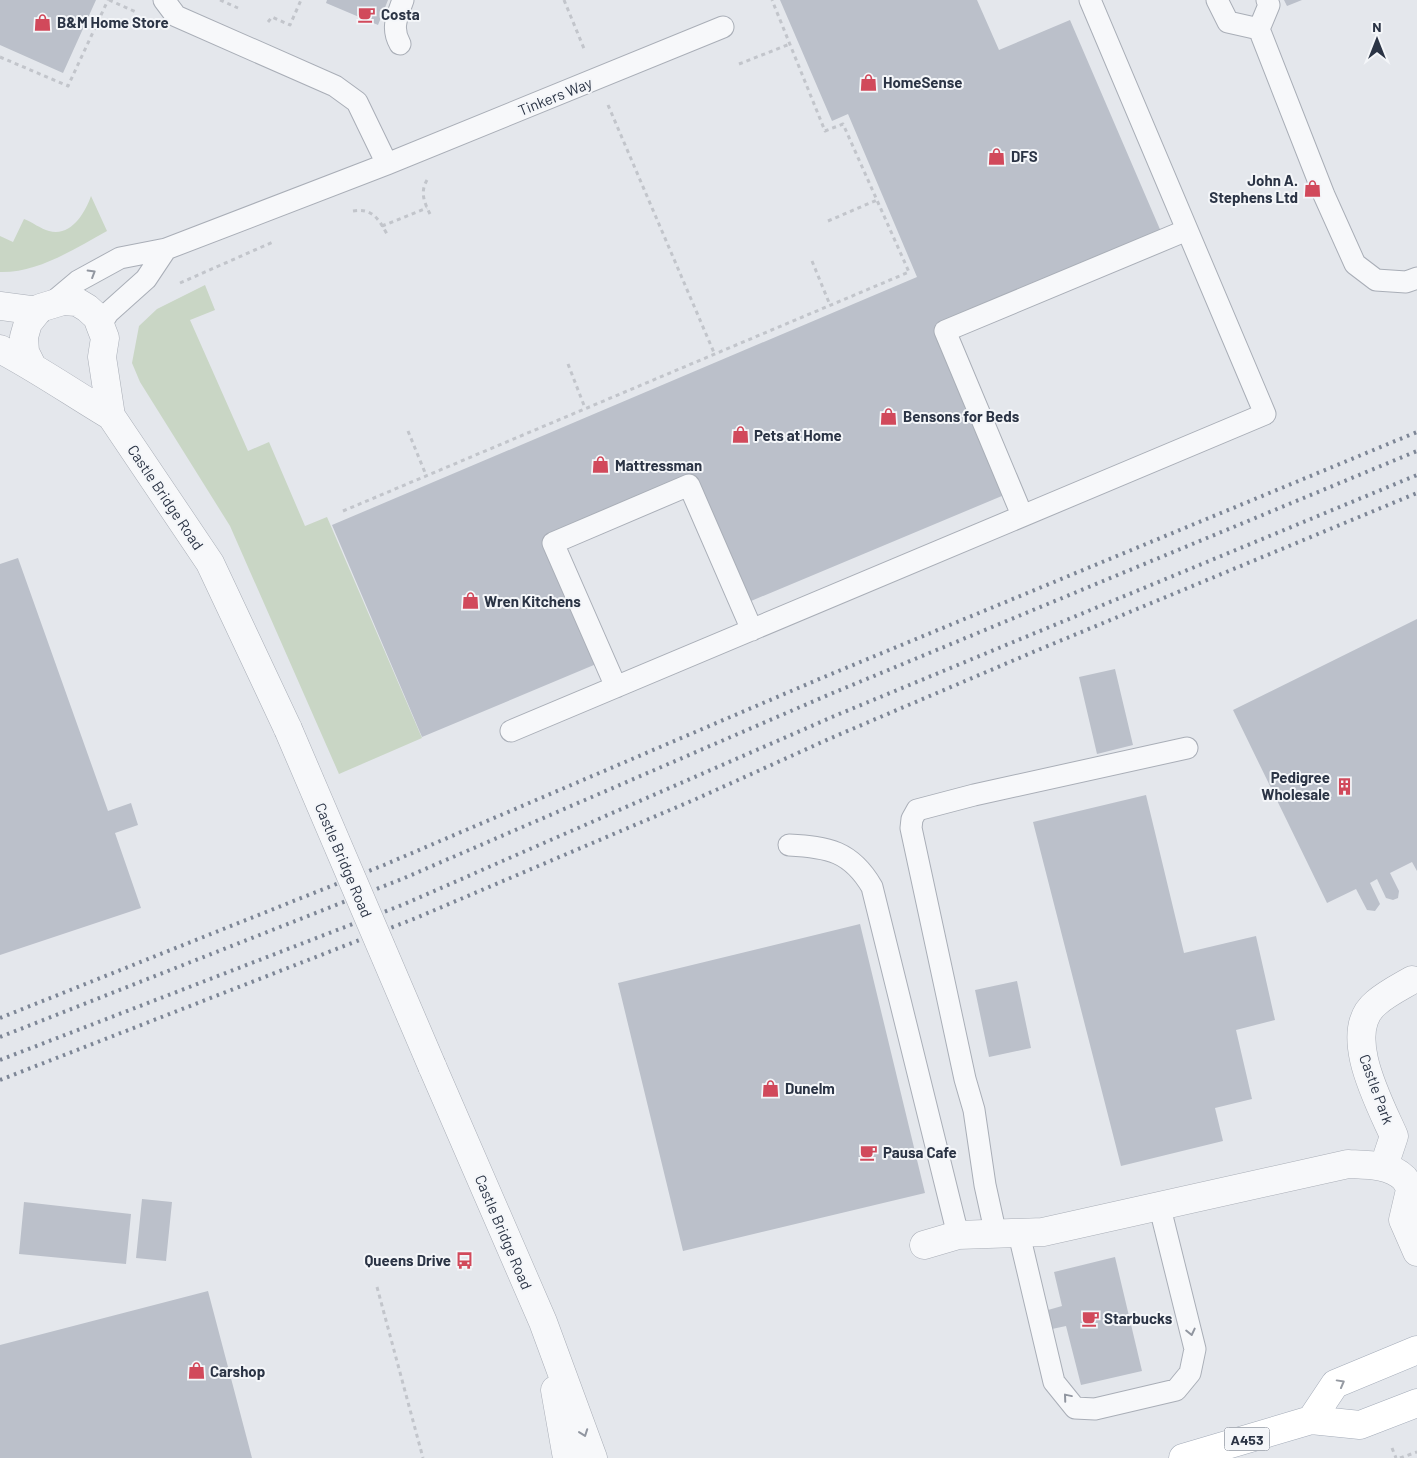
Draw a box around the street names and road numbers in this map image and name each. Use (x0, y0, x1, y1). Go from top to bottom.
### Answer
street label: Tinkers Way (515, 73, 595, 119)
street label: Castle Bridge Road (124, 441, 208, 553)
street label: Castle Bridge Road (312, 800, 376, 920)
street label: Castle Park (1356, 1052, 1398, 1127)
street label: Castle Bridge Road (472, 1172, 536, 1292)
road number: A453 (1224, 1428, 1270, 1450)

